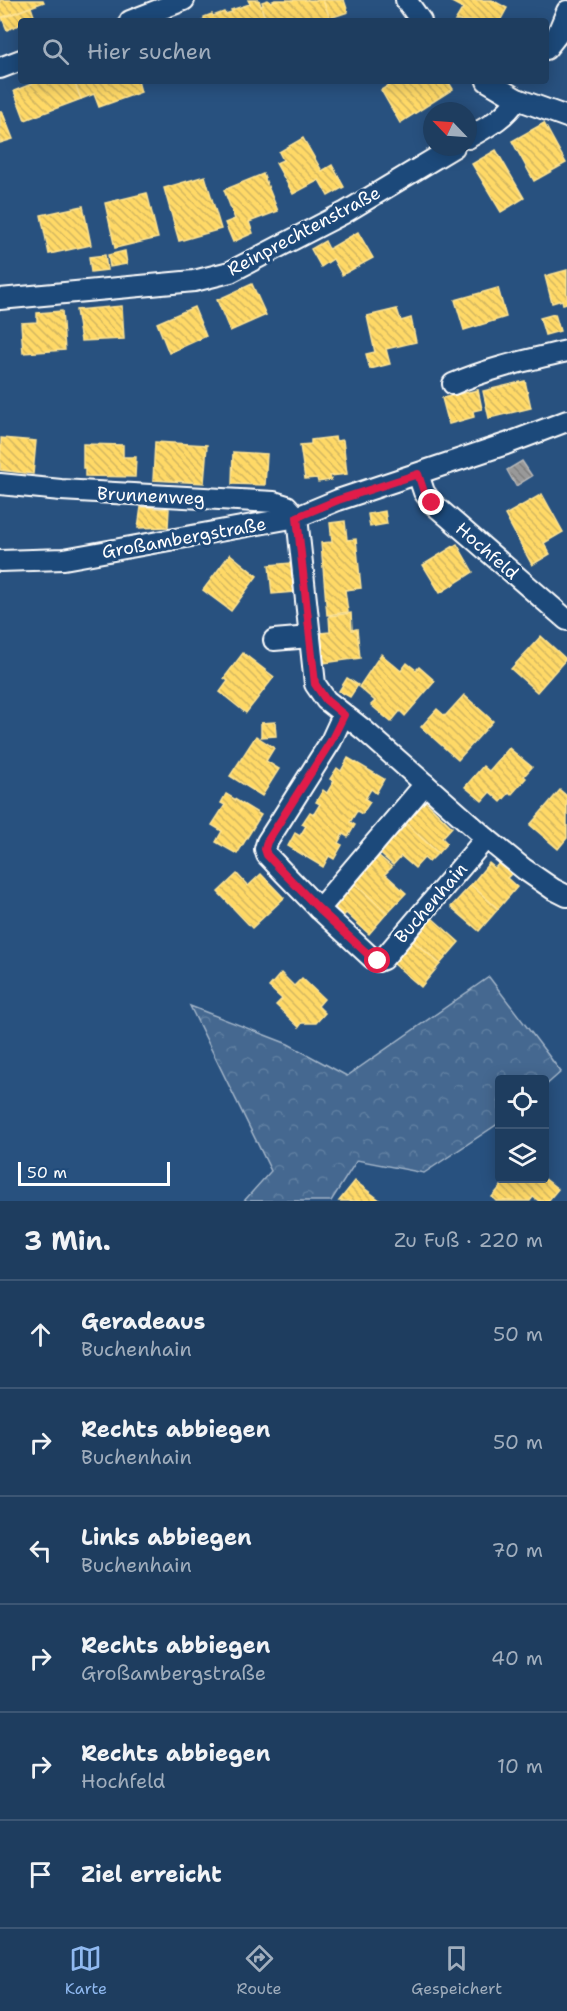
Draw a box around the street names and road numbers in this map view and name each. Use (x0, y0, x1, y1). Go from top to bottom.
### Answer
street label: Reinprechtenstraße (223, 181, 385, 281)
street label: Brunnenweg (96, 481, 206, 511)
street label: Großambergstraße (100, 512, 268, 564)
street label: Hochfeld (450, 517, 524, 585)
street label: Buchenhain (389, 858, 473, 948)

